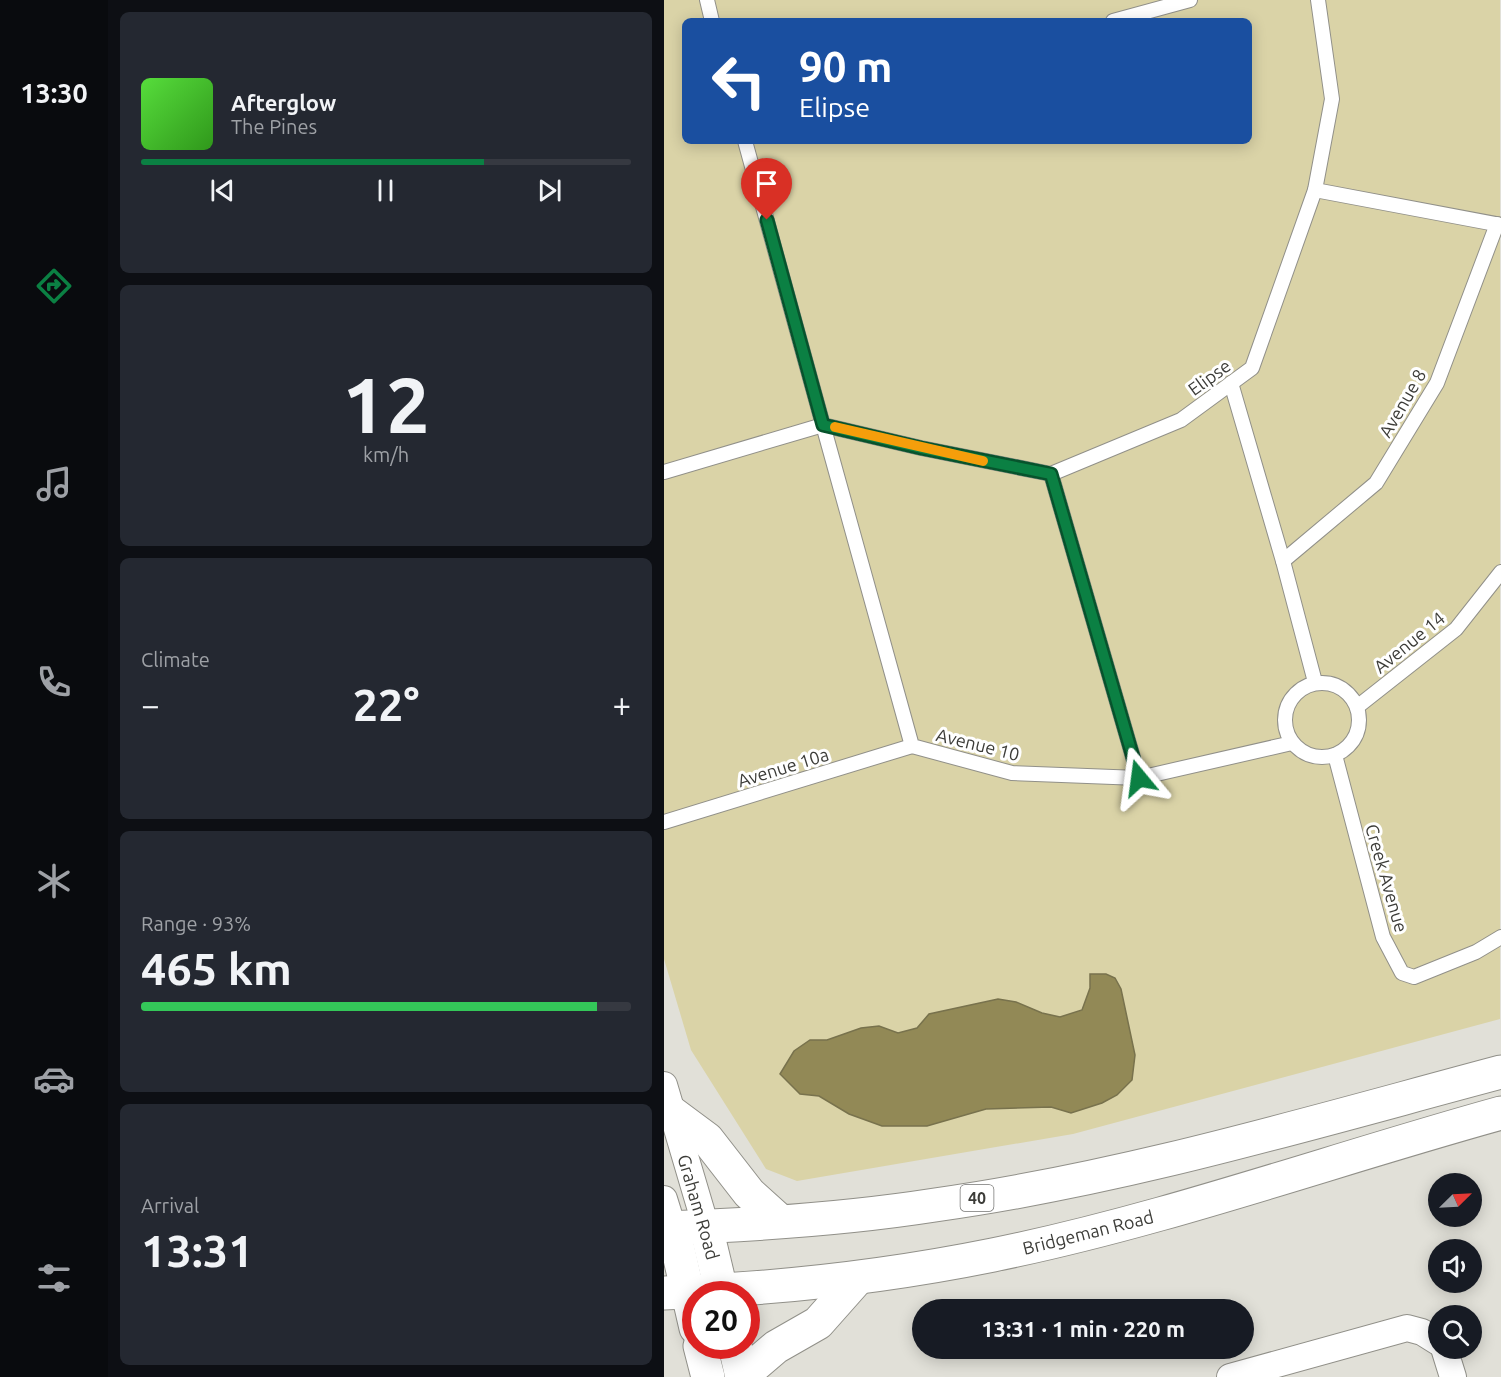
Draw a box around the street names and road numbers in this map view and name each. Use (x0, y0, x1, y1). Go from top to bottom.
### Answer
street label: Elipse (1184, 355, 1234, 399)
street label: Avenue 8 (1375, 366, 1429, 440)
street label: Avenue 14 (1370, 607, 1448, 677)
street label: Avenue 10 (934, 724, 1022, 764)
street label: Avenue 10a (735, 744, 831, 790)
street label: Creek Avenue (1362, 822, 1412, 934)
street label: Graham Road (674, 1152, 724, 1262)
road number: 40 (960, 1185, 994, 1211)
street label: Bridgeman Road (1021, 1206, 1155, 1258)

